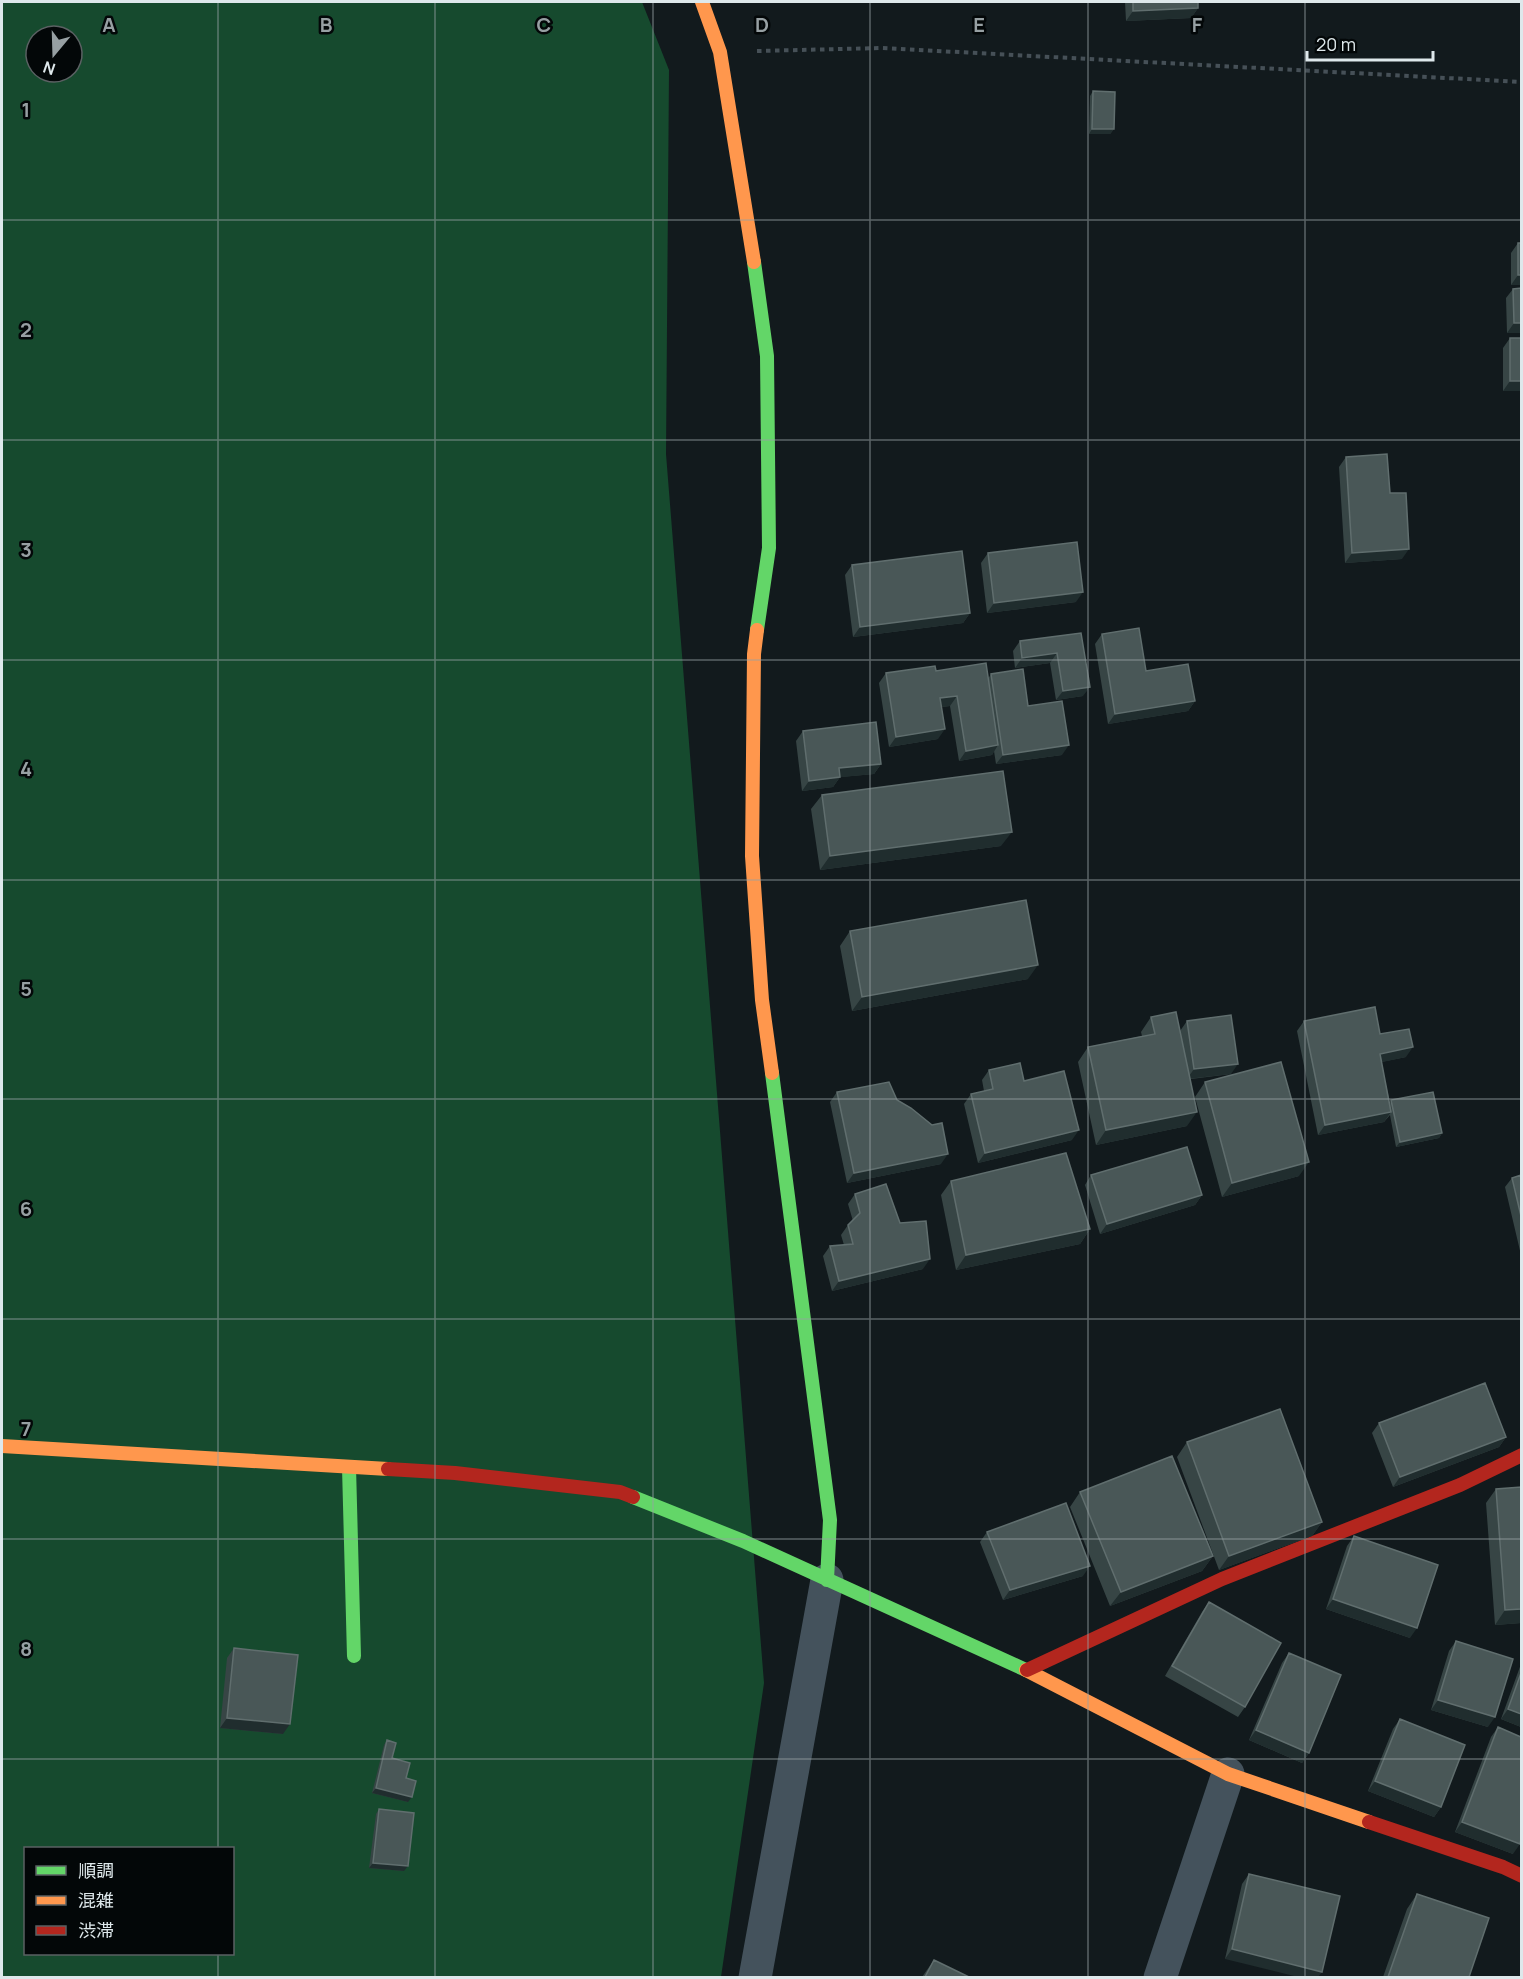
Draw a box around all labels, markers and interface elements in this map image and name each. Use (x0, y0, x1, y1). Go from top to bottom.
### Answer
text: A (102, 11, 116, 38)
text: B (320, 11, 333, 38)
text: C (537, 11, 551, 38)
text: D (755, 11, 769, 38)
text: E (973, 11, 985, 38)
text: F (1192, 11, 1203, 38)
north arrow (24, 24, 84, 84)
scale bar (1307, 24, 1433, 62)
text: 20 m (1316, 32, 1356, 56)
text: N (40, 56, 58, 80)
text: 1 (22, 96, 30, 123)
text: 2 (20, 316, 32, 343)
text: 3 (20, 536, 32, 563)
text: 4 (20, 755, 32, 782)
text: 5 (20, 975, 32, 1002)
text: 6 (20, 1195, 32, 1222)
text: 7 (21, 1415, 31, 1442)
text: 8 (20, 1635, 32, 1662)
legend (24, 1847, 234, 1955)
text: 順調 (78, 1858, 114, 1882)
text: 混雑 (78, 1888, 114, 1912)
text: 渋滞 (78, 1918, 114, 1942)

